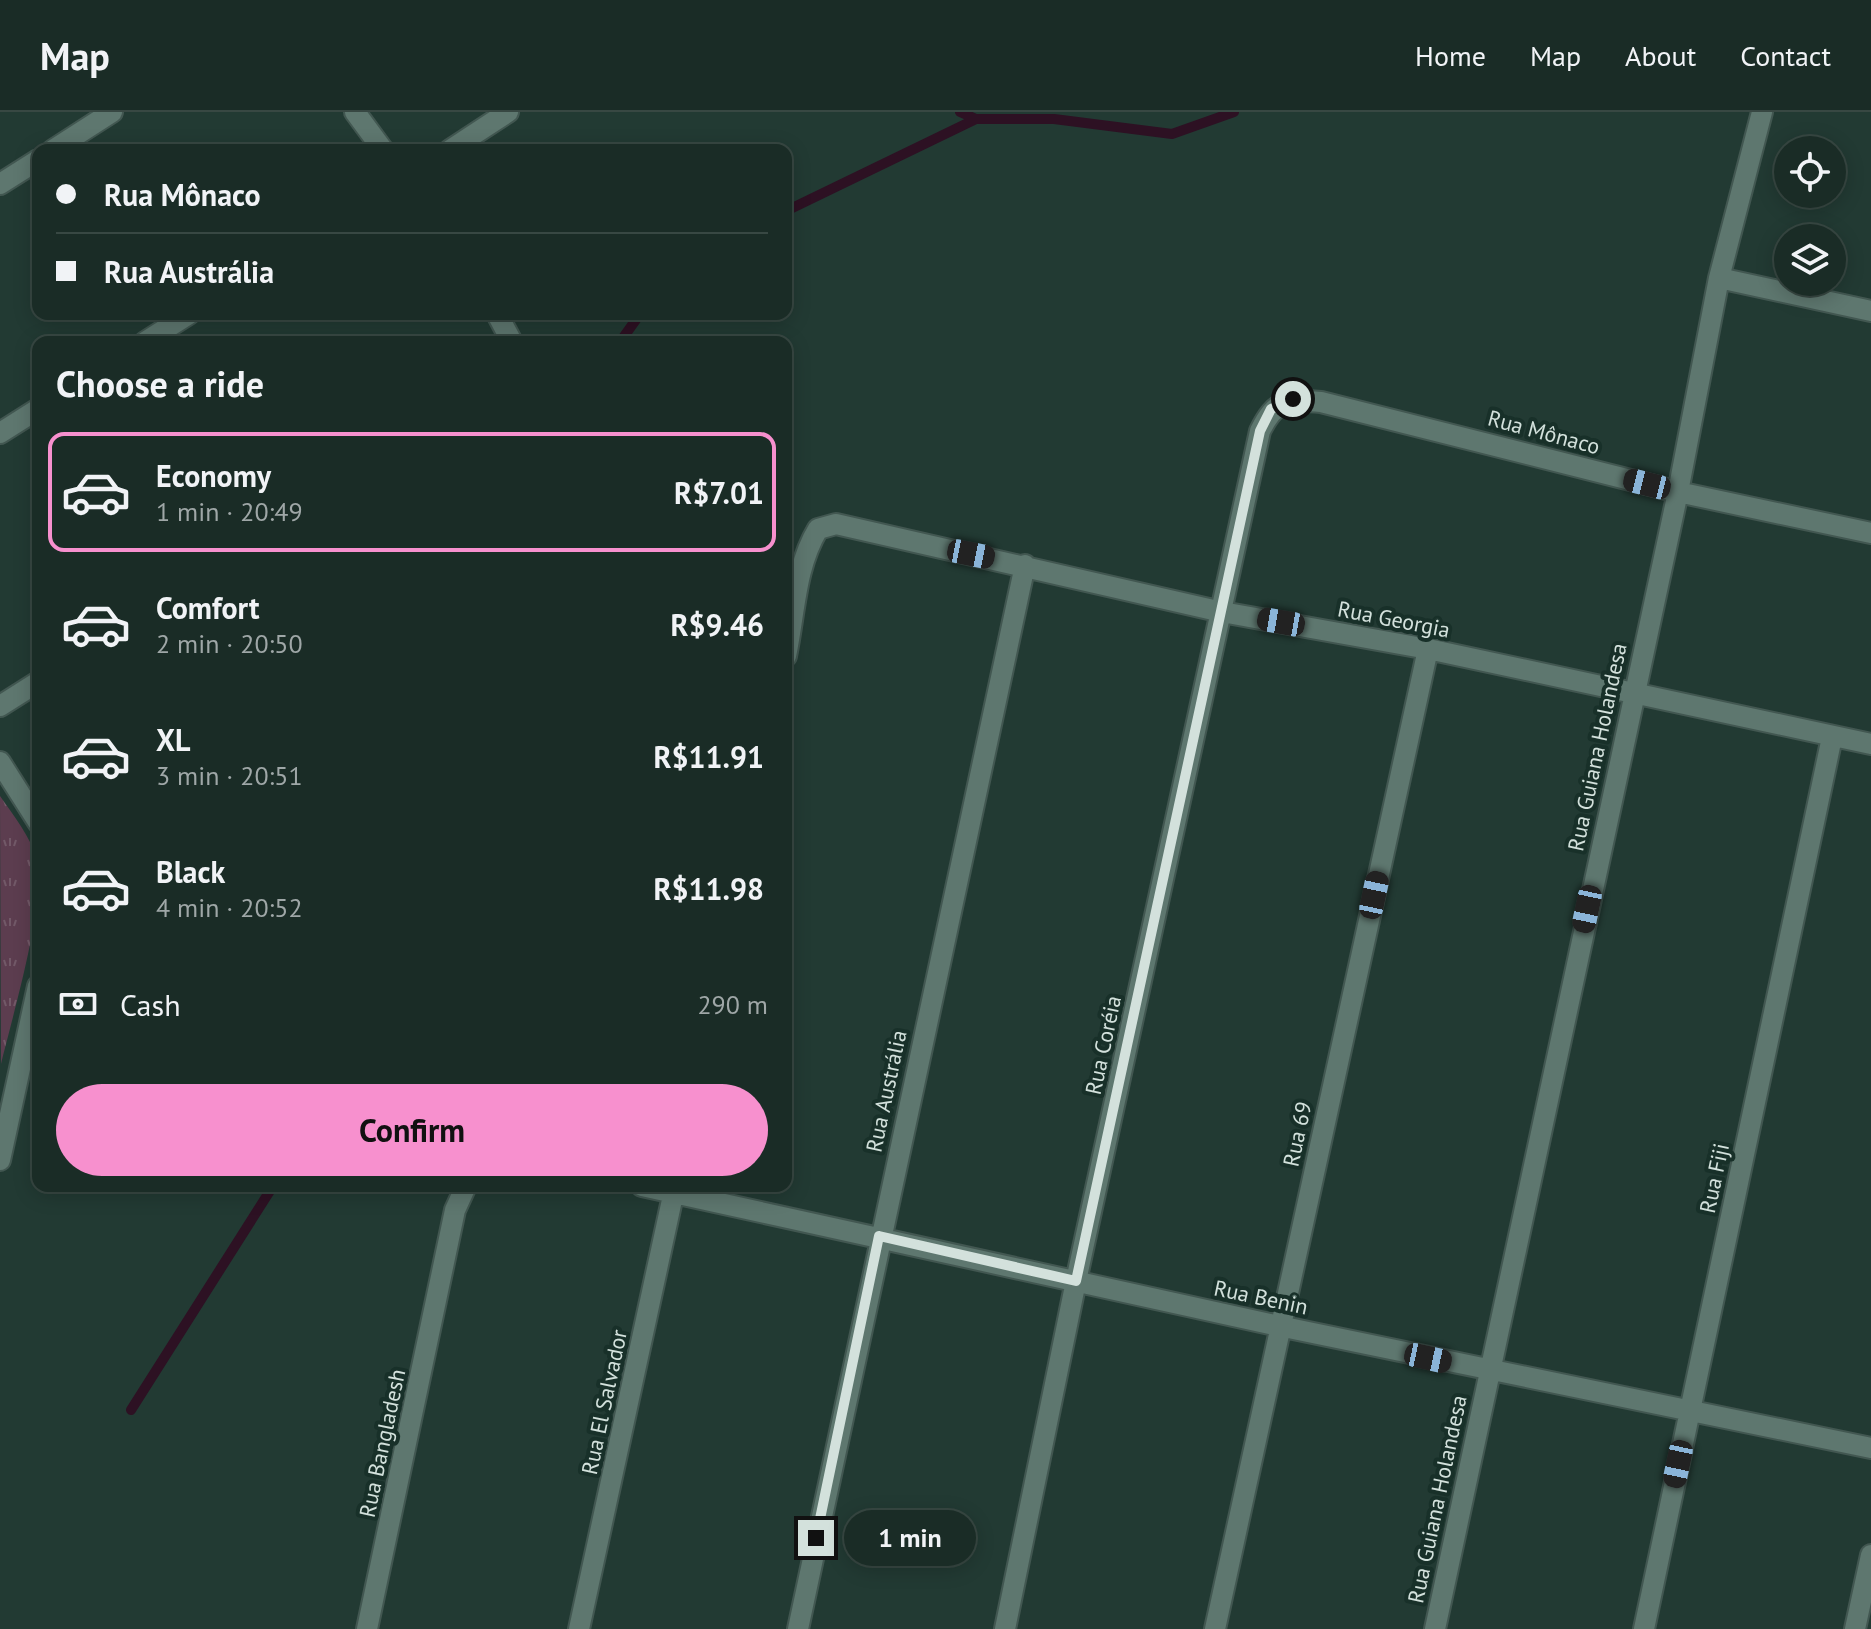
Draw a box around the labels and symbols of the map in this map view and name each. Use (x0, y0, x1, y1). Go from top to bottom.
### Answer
route start (1275, 381, 1311, 417)
street label: Rua Mônaco (1485, 404, 1603, 460)
car (1621, 467, 1673, 501)
car (945, 538, 997, 570)
street label: Rua Georgia (1335, 594, 1453, 644)
car (1255, 606, 1307, 638)
street label: Rua Guiana Holandesa (1561, 641, 1633, 853)
car (1357, 869, 1391, 921)
car (1570, 883, 1604, 935)
street label: Rua Coréia (1079, 993, 1127, 1097)
street label: Rua Austrália (859, 1027, 913, 1155)
street label: Rua 69 (1276, 1099, 1318, 1169)
street label: Rua Fiji (1693, 1141, 1735, 1215)
street label: Rua Benin (1211, 1273, 1311, 1321)
street label: Rua El Salvador (575, 1327, 633, 1477)
car (1402, 1341, 1454, 1375)
street label: Rua Bangladesh (353, 1366, 411, 1520)
street label: Rua Guiana Holandesa (1401, 1393, 1473, 1605)
car (1661, 1438, 1695, 1490)
callout: 1 min (844, 1510, 976, 1566)
route end (798, 1520, 834, 1556)

